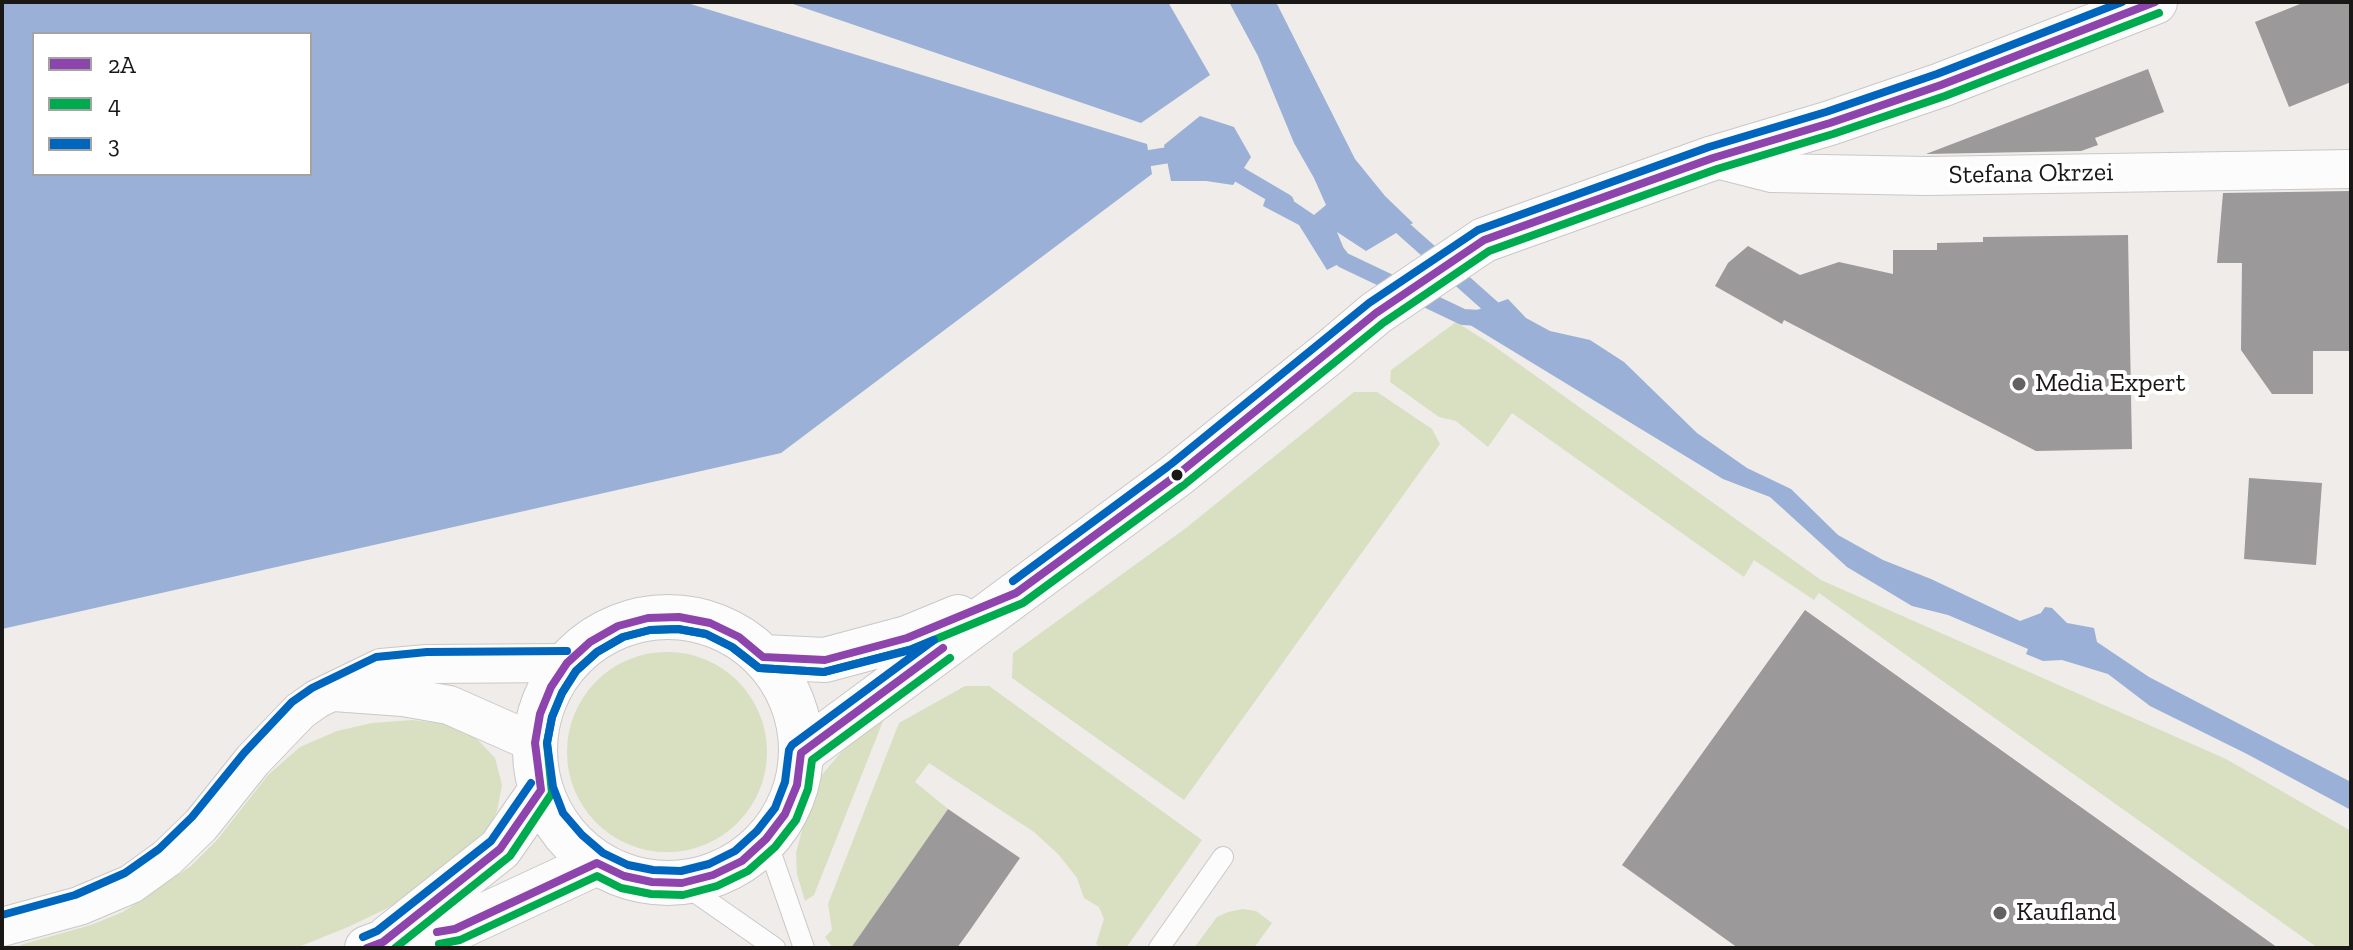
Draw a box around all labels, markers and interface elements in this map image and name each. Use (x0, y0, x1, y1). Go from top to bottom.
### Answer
legend (32, 32, 312, 176)
text: 2A (108, 50, 136, 79)
text: 4 (108, 90, 121, 119)
text: 3 (108, 130, 120, 159)
street label: Stefana Okrzei (1948, 157, 2114, 191)
place label: Media Expert (2035, 368, 2185, 400)
marker: Media Expert (2010, 375, 2028, 393)
unlabelled marker (1169, 467, 1185, 483)
place label: Kaufland (2016, 897, 2116, 929)
marker: Kaufland (1991, 904, 2009, 922)

